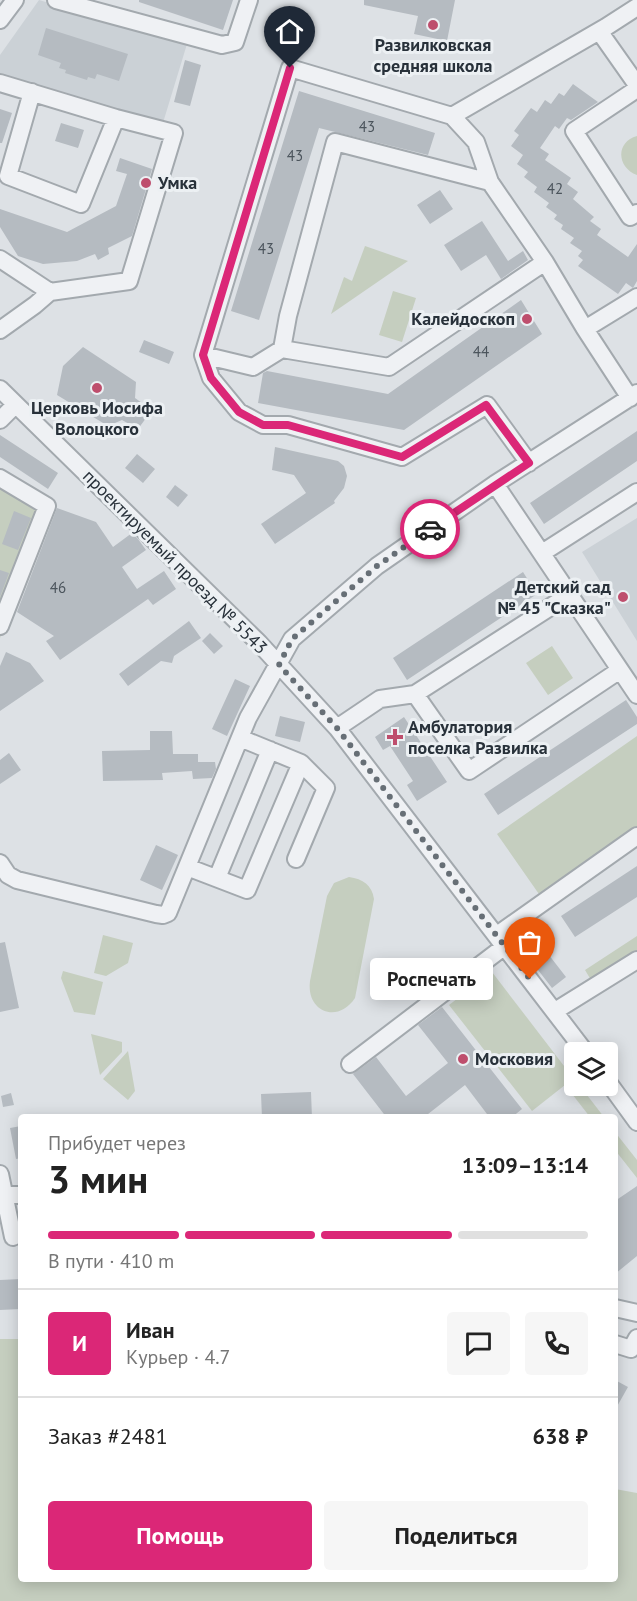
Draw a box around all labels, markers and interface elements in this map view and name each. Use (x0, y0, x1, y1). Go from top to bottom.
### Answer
pin (264, 6, 315, 68)
icon: home (273, 15, 306, 48)
marker: Развилковская средняя школа (426, 18, 440, 32)
place label: Развилковская средняя школа (373, 33, 493, 77)
house number: 43 (359, 117, 375, 136)
house number: 43 (287, 146, 303, 165)
place label: Умка (157, 171, 197, 194)
marker: Умка (139, 176, 153, 190)
house number: 42 (547, 179, 563, 198)
house number: 43 (258, 239, 274, 258)
place label: Калейдоскоп (411, 307, 515, 330)
marker: Калейдоскоп (520, 312, 534, 326)
house number: 44 (473, 342, 489, 361)
marker: Церковь Иосифа Волоцкого (90, 381, 104, 395)
place label: Церковь Иосифа Волоцкого (31, 396, 163, 440)
street label: проектируемый проезд № 5543 (78, 464, 273, 659)
courier (400, 499, 460, 559)
icon: car (414, 513, 447, 546)
place label: Детский сад № 45 "Сказка" (497, 575, 611, 619)
house number: 46 (50, 578, 66, 597)
marker: Детский сад № 45 "Сказка" (616, 590, 630, 604)
place label: Амбулатория поселка Развилка (408, 715, 548, 759)
marker: Амбулатория поселка Развилка (386, 728, 404, 746)
pin (504, 917, 555, 979)
icon: bag (513, 926, 546, 959)
callout: Роспечать (371, 958, 494, 1000)
text: Роспечать (387, 966, 476, 992)
map controls (564, 1042, 618, 1096)
button: layers (564, 1042, 618, 1096)
place label: Московия (475, 1047, 553, 1070)
marker: Московия (456, 1052, 470, 1066)
text: Прибудет через (48, 1130, 186, 1156)
text: 13:09–13:14 (462, 1151, 588, 1179)
text: 3 мин (48, 1153, 148, 1204)
text: В пути · 410 m (48, 1248, 174, 1274)
button: chat (447, 1312, 510, 1375)
button: phone (525, 1312, 588, 1375)
text: Иван (126, 1316, 175, 1344)
text: И (72, 1329, 87, 1357)
text: Курьер · 4.7 (126, 1344, 230, 1370)
text: Заказ #2481 (48, 1422, 168, 1450)
text: 638 ₽ (533, 1422, 588, 1450)
button: Помощь (48, 1501, 312, 1570)
button: Поделиться (324, 1501, 588, 1570)

